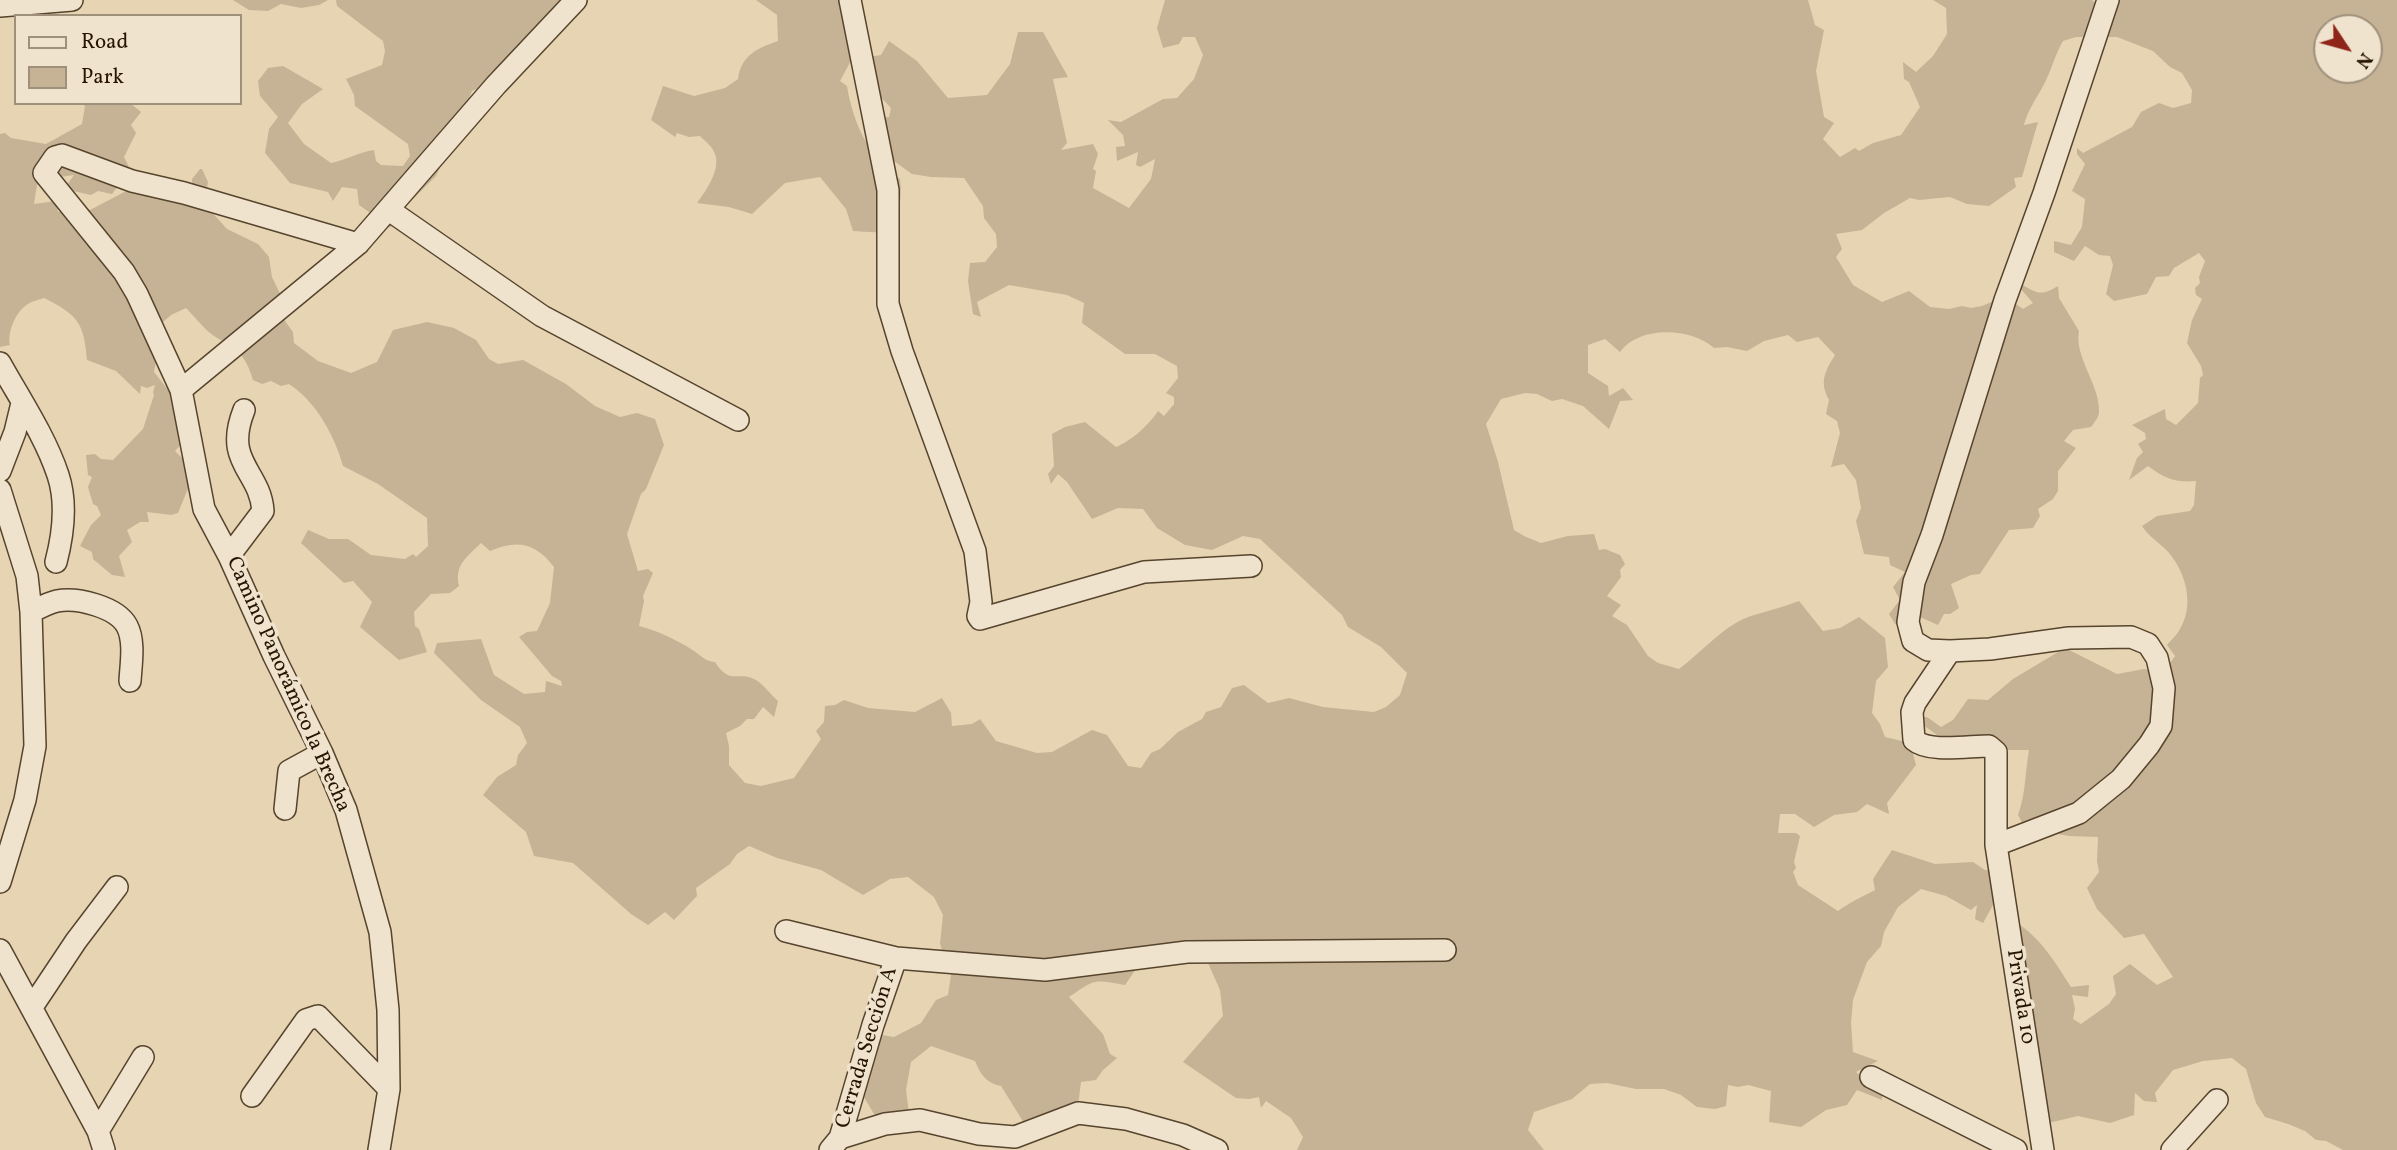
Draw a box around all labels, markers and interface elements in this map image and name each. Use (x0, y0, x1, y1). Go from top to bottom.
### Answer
legend (14, 14, 242, 105)
north arrow (2313, 14, 2383, 84)
text: Road (81, 28, 128, 57)
text: N (2349, 47, 2378, 73)
text: Park (81, 63, 124, 92)
street label: Camino Panorámico la Brecha (219, 553, 355, 817)
street label: Privada 10 (1999, 948, 2039, 1046)
street label: Cerrada Sección A (831, 964, 905, 1132)

